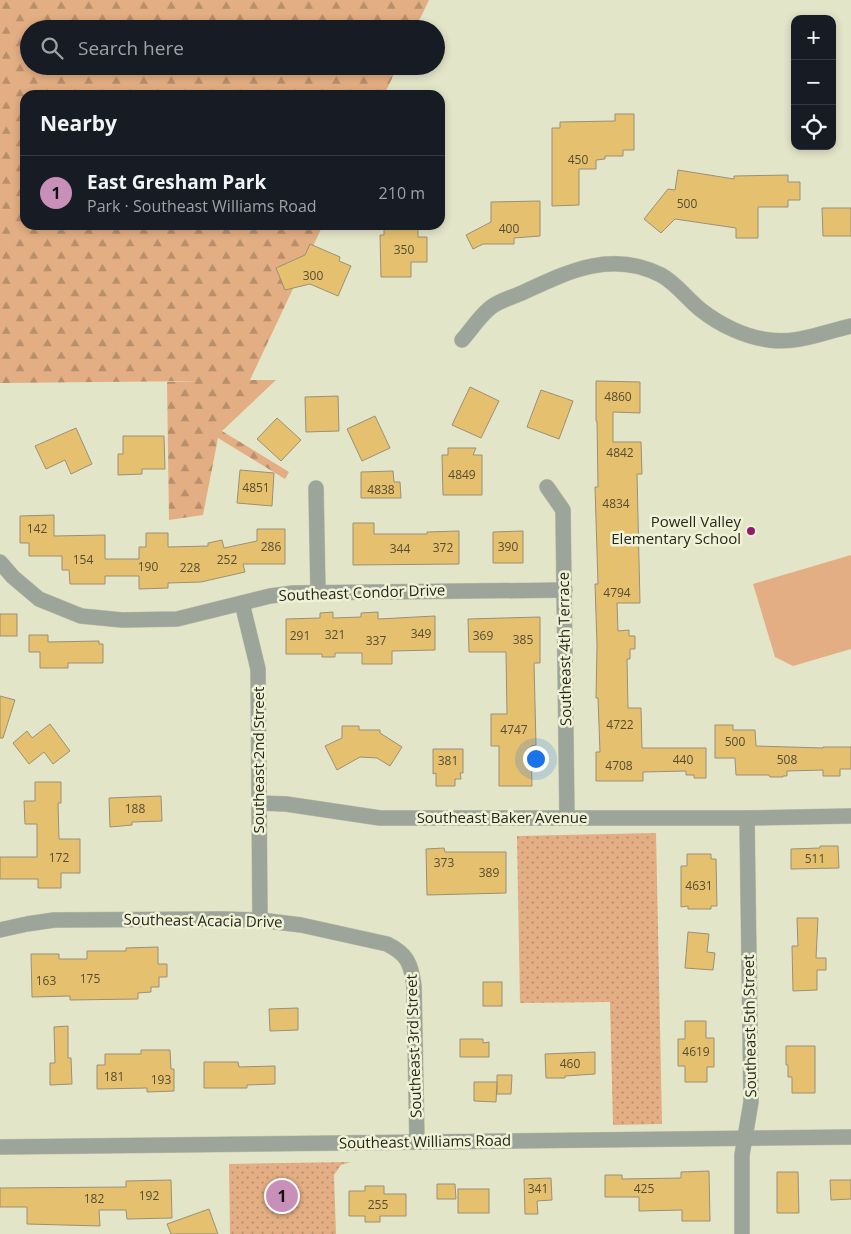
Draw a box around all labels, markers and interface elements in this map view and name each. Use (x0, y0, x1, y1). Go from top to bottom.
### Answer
map controls (791, 15, 836, 150)
button: + (791, 15, 836, 60)
search box (20, 20, 445, 75)
icon: search (38, 34, 66, 62)
text: Search here (78, 35, 184, 61)
button: − (791, 60, 836, 105)
button: locate (791, 105, 836, 150)
text: Nearby (40, 109, 117, 137)
house number: 450 (568, 151, 588, 168)
text: East Gresham Park (87, 169, 266, 195)
text: 1 (51, 182, 61, 204)
text: 210 m (379, 182, 425, 204)
text: Park · Southeast Williams Road (87, 195, 317, 217)
house number: 500 (677, 195, 697, 212)
house number: 400 (499, 220, 519, 237)
house number: 350 (394, 241, 414, 258)
house number: 300 (303, 267, 323, 284)
house number: 4860 (604, 388, 632, 405)
house number: 4842 (606, 444, 634, 461)
house number: 4849 (448, 466, 476, 483)
house number: 4851 (242, 479, 270, 496)
house number: 4838 (367, 481, 395, 498)
house number: 4834 (602, 495, 630, 512)
place label: Powell Valley Elementary School (611, 511, 741, 548)
house number: 142 (27, 520, 47, 537)
marker: Powell Valley Elementary School (745, 525, 757, 537)
house number: 286 (261, 538, 281, 555)
house number: 390 (498, 538, 518, 555)
house number: 372 (433, 539, 453, 556)
house number: 344 (390, 540, 410, 557)
house number: 154 (73, 551, 93, 568)
house number: 252 (217, 551, 237, 568)
house number: 190 (138, 558, 158, 575)
house number: 228 (180, 559, 200, 576)
street label: Southeast 4th Terrace (553, 572, 575, 726)
street label: Southeast Condor Drive (278, 579, 446, 605)
house number: 4794 (603, 584, 631, 601)
house number: 349 (411, 625, 431, 642)
house number: 321 (325, 626, 345, 643)
house number: 291 (290, 627, 310, 644)
house number: 369 (473, 627, 493, 644)
house number: 385 (513, 631, 533, 648)
house number: 337 (366, 632, 386, 649)
street label: Southeast 2nd Street (248, 687, 268, 833)
house number: 4722 (606, 716, 634, 733)
house number: 4747 (500, 721, 528, 738)
house number: 500 (725, 733, 745, 750)
your location (523, 746, 549, 772)
house number: 440 (673, 751, 693, 768)
house number: 508 (777, 751, 797, 768)
house number: 381 (438, 752, 458, 769)
house number: 4708 (605, 757, 633, 774)
house number: 188 (125, 800, 145, 817)
street label: Southeast Baker Avenue (417, 807, 587, 827)
house number: 172 (49, 849, 69, 866)
house number: 511 (805, 850, 825, 867)
house number: 373 (434, 854, 454, 871)
house number: 389 (479, 864, 499, 881)
house number: 4631 (685, 877, 713, 894)
street label: Southeast Acacia Drive (123, 909, 283, 931)
street label: Southeast 5th Street (738, 954, 760, 1098)
house number: 175 (80, 970, 100, 987)
house number: 163 (36, 972, 56, 989)
street label: Southeast 3rd Street (400, 974, 426, 1118)
house number: 4619 (682, 1043, 710, 1060)
house number: 460 (560, 1055, 580, 1072)
house number: 181 (104, 1068, 124, 1085)
house number: 193 (151, 1071, 171, 1088)
street label: Southeast Williams Road (339, 1129, 511, 1153)
pin: 1 (266, 1177, 298, 1215)
house number: 341 (528, 1180, 548, 1197)
house number: 425 (634, 1180, 654, 1197)
house number: 192 (139, 1187, 159, 1204)
house number: 182 (84, 1190, 104, 1207)
house number: 255 (368, 1196, 388, 1213)

